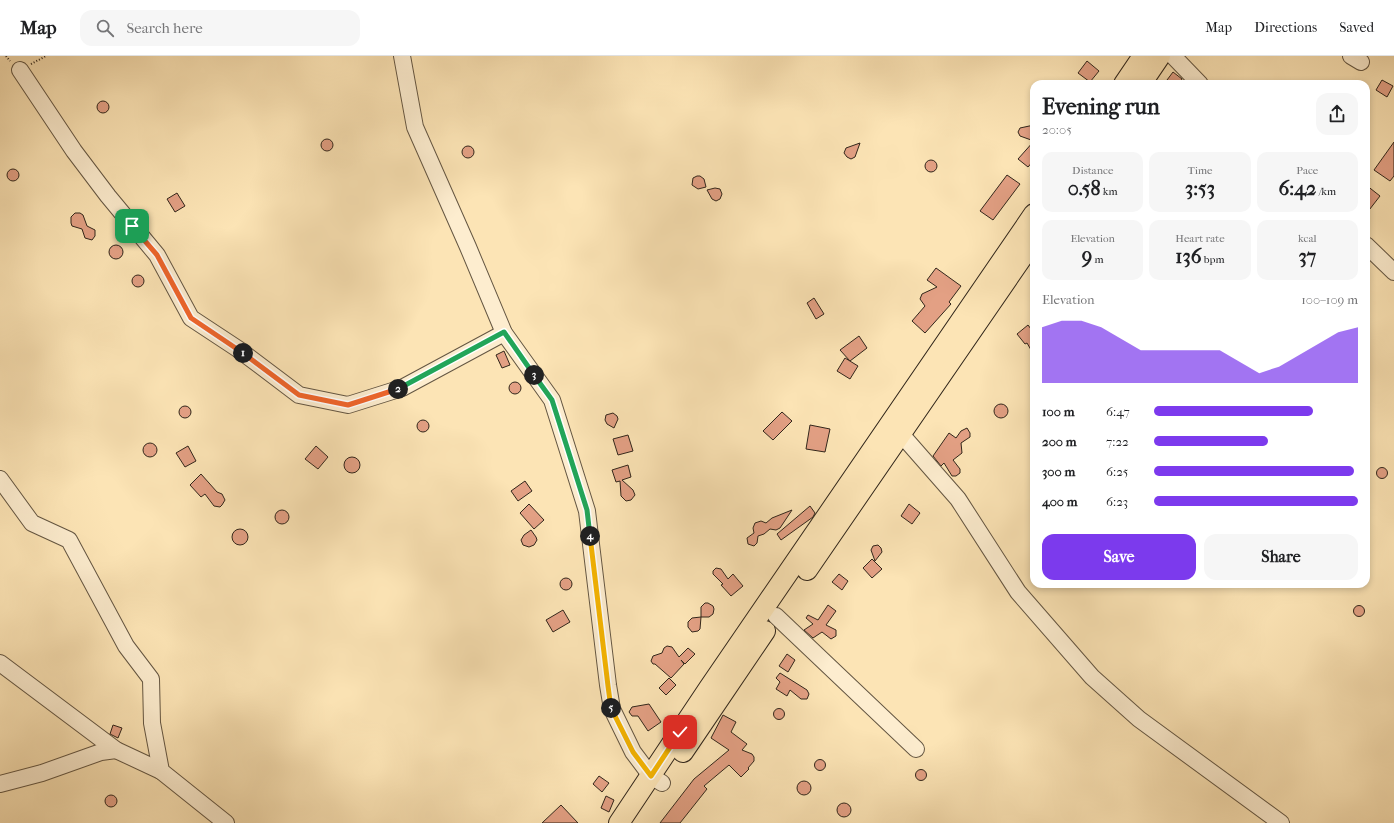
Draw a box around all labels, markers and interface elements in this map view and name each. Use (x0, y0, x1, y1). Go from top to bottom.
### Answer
search box (80, 10, 360, 46)
text: Map (20, 17, 56, 39)
icon: search (94, 17, 116, 39)
text: Search here (126, 19, 203, 37)
text: Map (1205, 19, 1232, 36)
text: Directions (1254, 19, 1317, 36)
text: Saved (1339, 19, 1374, 36)
button: share (1316, 93, 1358, 135)
text: Evening run (1042, 94, 1160, 120)
text: 20:05 (1042, 122, 1072, 137)
text: Distance (1072, 164, 1113, 177)
text: Time (1187, 164, 1212, 177)
text: Pace (1296, 164, 1318, 177)
text: 0.58 (1068, 177, 1100, 200)
text: 3:53 (1185, 177, 1215, 200)
text: 6:42 (1279, 177, 1316, 200)
text: km (1100, 185, 1118, 198)
text: /km (1316, 185, 1336, 198)
pin (115, 209, 149, 243)
icon: arrive (121, 215, 143, 237)
text: Elevation (1070, 232, 1115, 245)
text: Heart rate (1175, 232, 1225, 245)
text: kcal (1298, 232, 1317, 245)
text: 9 (1082, 245, 1092, 268)
text: 136 (1175, 245, 1201, 268)
text: 37 (1298, 245, 1316, 268)
text: m (1092, 253, 1104, 266)
text: bpm (1201, 253, 1225, 266)
text: Elevation (1042, 292, 1095, 307)
text: 100–109 m (1301, 292, 1358, 307)
pin: 1 (233, 343, 253, 363)
text: 1 (241, 346, 245, 359)
pin: 3 (524, 365, 544, 385)
text: 3 (532, 368, 536, 381)
pin: 2 (388, 379, 408, 399)
text: 2 (395, 382, 401, 395)
text: 100 m (1042, 404, 1075, 419)
text: 6:47 (1106, 404, 1130, 419)
text: 200 m (1042, 434, 1077, 449)
text: 7:22 (1106, 434, 1129, 449)
text: 300 m (1042, 464, 1075, 479)
text: 6:25 (1106, 464, 1129, 479)
text: 400 m (1042, 494, 1078, 509)
text: 6:23 (1106, 494, 1128, 509)
pin: 4 (580, 526, 600, 546)
text: 4 (587, 529, 593, 542)
button: Save (1042, 534, 1196, 580)
button: Share (1204, 534, 1358, 580)
pin: 5 (601, 698, 621, 718)
text: 5 (609, 701, 613, 714)
pin (663, 715, 697, 749)
icon: check (669, 721, 691, 743)

